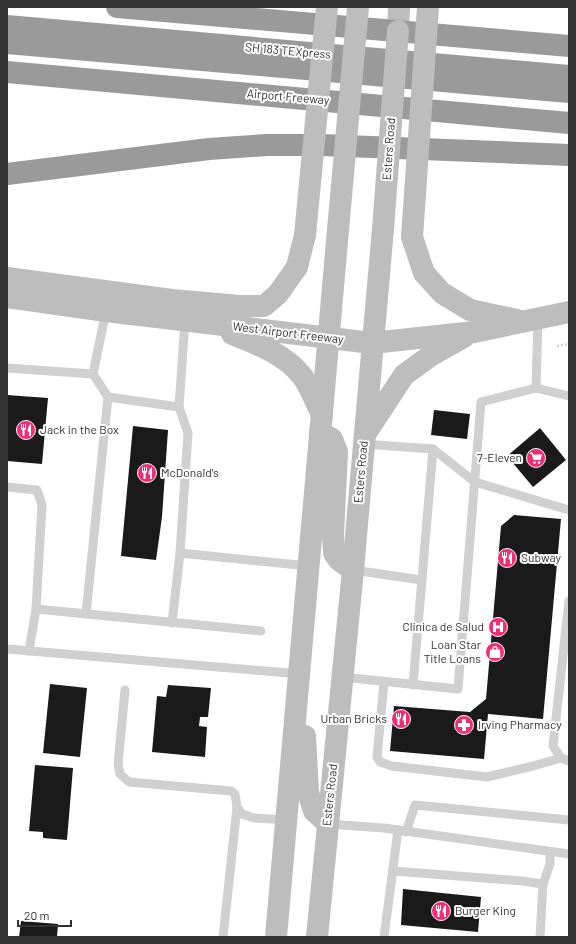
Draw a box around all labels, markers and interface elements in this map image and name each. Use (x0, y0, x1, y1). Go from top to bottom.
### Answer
street label: SH 183 TEXpress (245, 39, 332, 61)
street label: Airport Freeway (246, 85, 330, 107)
street label: Esters Road (379, 117, 397, 181)
street label: West Airport Freeway (232, 318, 345, 346)
restaurant icon: Jack in the Box (15, 419, 37, 441)
place label: Jack in the Box (40, 422, 119, 436)
street label: Esters Road (350, 440, 370, 504)
supermarket icon: 7-Eleven (525, 447, 547, 469)
place label: 7-Eleven (477, 450, 522, 464)
restaurant icon: McDonald's (136, 462, 158, 484)
place label: McDonald's (161, 465, 219, 479)
restaurant icon: Subway (496, 547, 518, 569)
place label: Subway (521, 550, 561, 564)
hospital icon: Clinica de Salud (487, 616, 509, 638)
place label: Clinica de Salud (402, 619, 484, 633)
place label: Loan Star Title Loans (424, 637, 482, 665)
shop icon: Loan Star Title Loans (484, 641, 506, 663)
restaurant icon: Urban Bricks (390, 708, 412, 730)
place label: Urban Bricks (320, 711, 387, 725)
pharmacy icon: Irving Pharmacy (453, 714, 475, 736)
place label: Irving Pharmacy (478, 717, 562, 731)
street label: Esters Road (319, 763, 339, 827)
restaurant icon: Burger King (430, 900, 452, 922)
scale bar (18, 902, 71, 928)
place label: Burger King (455, 903, 516, 917)
text: 20 m (24, 908, 50, 922)

